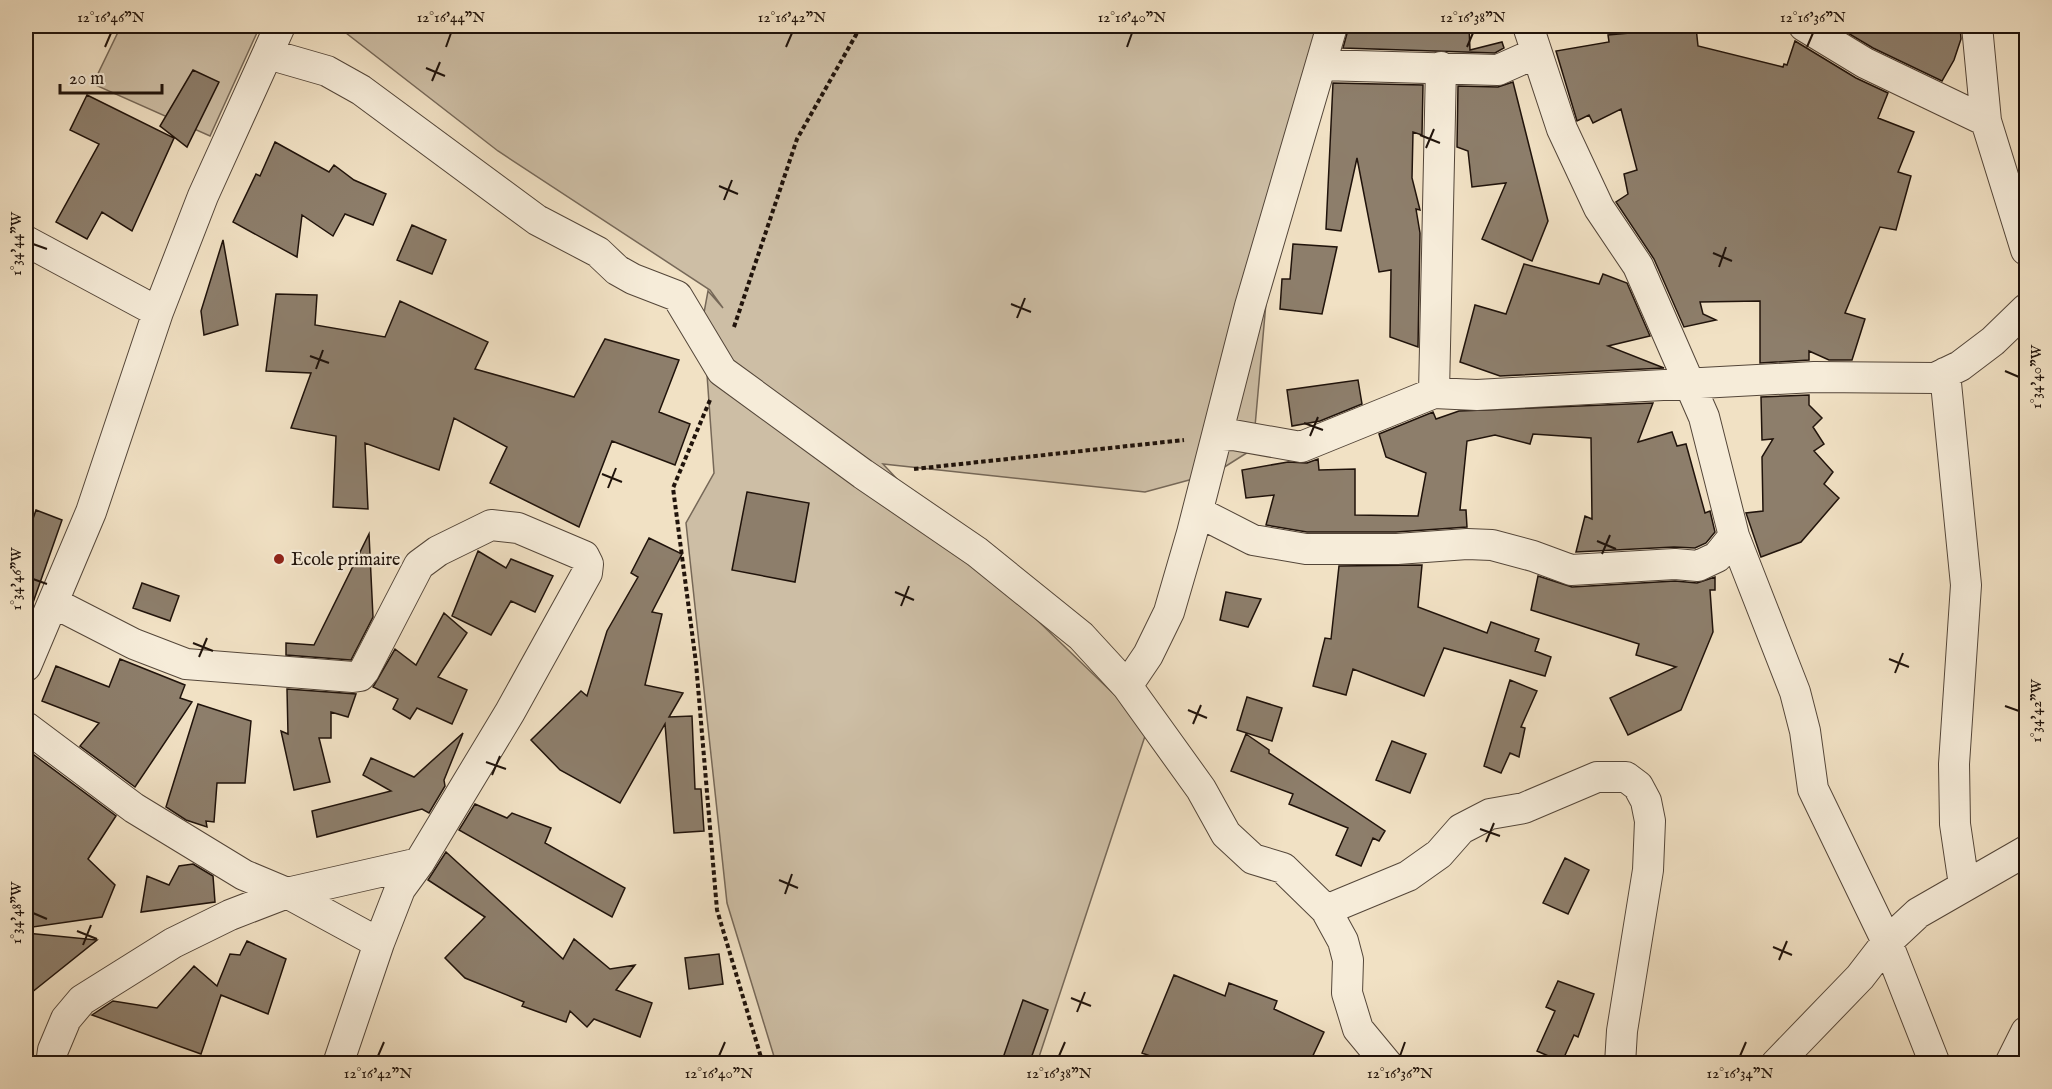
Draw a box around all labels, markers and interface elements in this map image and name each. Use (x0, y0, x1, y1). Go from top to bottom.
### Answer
text: 12°16'46"N (77, 8, 145, 27)
text: 12°16'44"N (417, 8, 485, 27)
text: 12°16'42"N (758, 8, 826, 27)
text: 12°16'40"N (1098, 8, 1166, 27)
text: 12°16'38"N (1440, 8, 1506, 27)
text: 12°16'36"N (1780, 8, 1846, 27)
scale bar (60, 57, 162, 95)
text: 20 m (69, 68, 104, 91)
text: 1°34'44"W (7, 211, 26, 276)
text: 1°34'40"W (2027, 344, 2046, 409)
text: 1°34'46"W (7, 547, 26, 610)
place label: Ecole primaire (291, 549, 400, 572)
marker: Ecole primaire (272, 552, 286, 566)
text: 1°34'42"W (2027, 679, 2046, 743)
text: 1°34'48"W (7, 881, 26, 944)
text: 12°16'42"N (344, 1064, 412, 1083)
text: 12°16'40"N (685, 1064, 753, 1083)
text: 12°16'38"N (1026, 1064, 1092, 1083)
text: 12°16'36"N (1367, 1064, 1433, 1083)
text: 12°16'34"N (1707, 1064, 1773, 1083)

